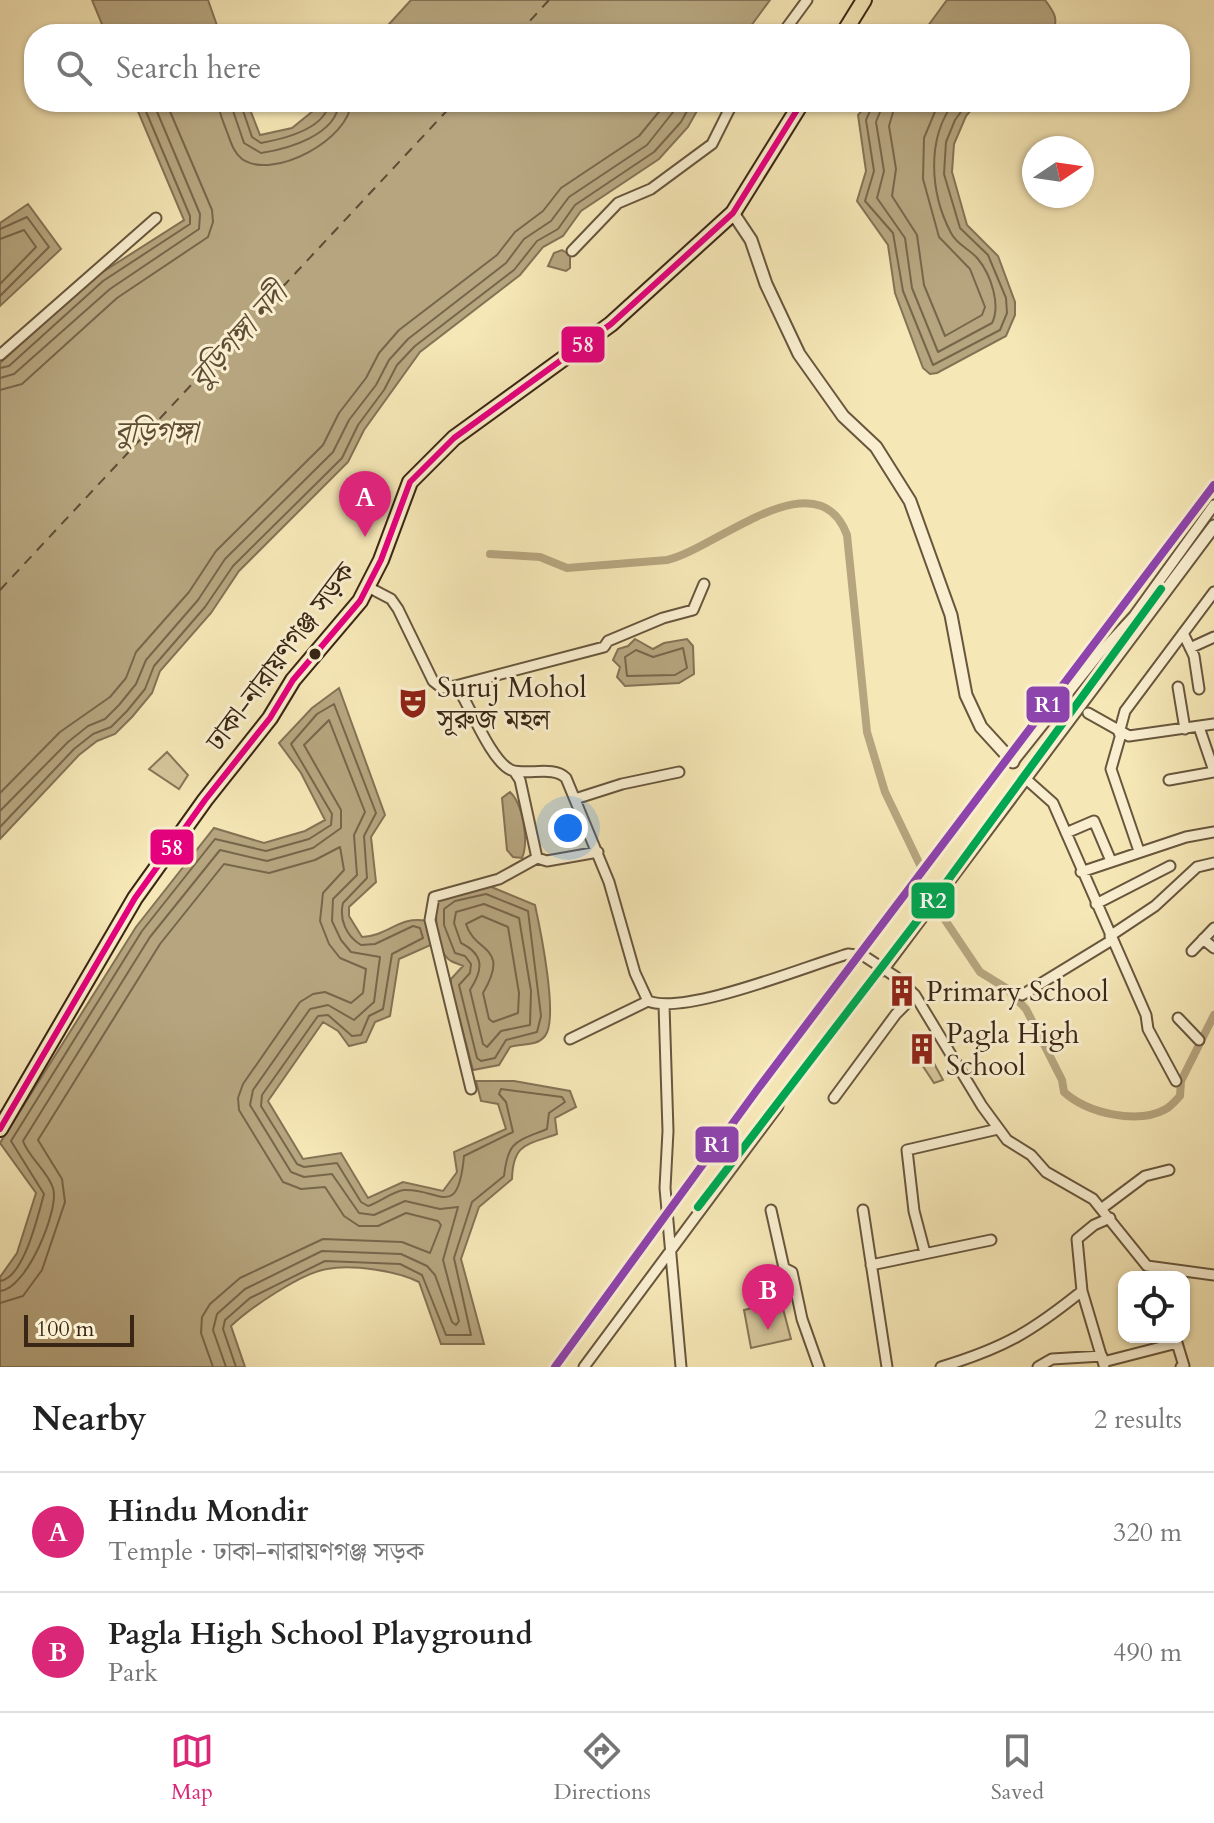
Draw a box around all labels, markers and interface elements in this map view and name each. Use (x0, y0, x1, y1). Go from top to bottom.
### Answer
search box (24, 24, 1190, 112)
icon: search (52, 46, 96, 90)
text: Search here (116, 48, 261, 89)
north arrow (1022, 136, 1094, 208)
water label: বুড়িগঙ্গা নদী (180, 273, 299, 398)
line badge: 58 (560, 325, 606, 364)
text: 58 (572, 330, 594, 360)
water label: বুড়িগঙ্গা (114, 412, 202, 453)
pin: A (339, 471, 391, 537)
street label: ঢাকা-নারায়ণগঞ্জ সড়ক (197, 554, 365, 759)
unlabelled marker (307, 646, 323, 662)
place label: Suruj Mohol সূরুজ মহল (436, 669, 587, 739)
line badge: R1 (1025, 685, 1071, 724)
theatre icon: Suruj Mohol সূরুজ মহল (396, 686, 430, 720)
text: R1 (1034, 690, 1062, 720)
your location (548, 808, 588, 848)
line badge: 58 (149, 828, 195, 866)
text: 58 (161, 833, 183, 863)
line badge: R2 (910, 881, 956, 920)
text: R2 (919, 886, 947, 916)
place label: Primary School (926, 973, 1109, 1011)
building icon: Primary School (885, 974, 919, 1008)
place label: Pagla High School (946, 1015, 1079, 1085)
building icon: Pagla High School (905, 1032, 939, 1066)
line badge: R1 (694, 1125, 740, 1164)
text: R1 (703, 1130, 731, 1160)
pin: B (742, 1264, 794, 1330)
map controls (1118, 1271, 1190, 1343)
button: locate (1118, 1271, 1190, 1343)
scale bar (24, 1311, 134, 1347)
text: 100 m (36, 1314, 94, 1344)
text: Nearby (32, 1396, 147, 1442)
text: 2 results (1094, 1402, 1182, 1437)
text: Hindu Mondir (108, 1491, 308, 1532)
text: A (48, 1515, 68, 1550)
text: 320 m (1113, 1515, 1182, 1550)
text: Temple · ঢাকা-নারায়ণগঞ্জ সড়ক (108, 1534, 424, 1569)
text: Pagla High School Playground (108, 1614, 533, 1655)
text: B (49, 1635, 67, 1670)
text: 490 m (1113, 1635, 1182, 1670)
text: Park (108, 1655, 158, 1690)
tab: Map (170, 1729, 214, 1807)
tab: Directions (554, 1729, 651, 1807)
tab: Saved (991, 1729, 1044, 1807)

